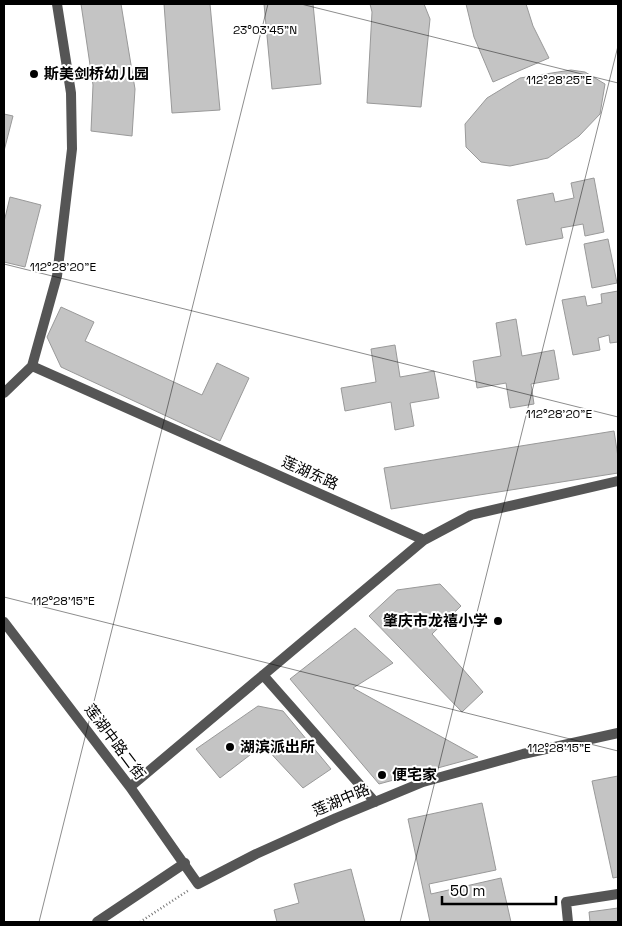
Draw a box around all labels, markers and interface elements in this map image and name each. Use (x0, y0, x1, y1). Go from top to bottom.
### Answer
text: 23°03'45"N (233, 22, 297, 38)
place label: 斯美剑桥幼儿园 (44, 64, 149, 83)
marker: 斯美剑桥幼儿园 (28, 68, 40, 80)
text: 112°28'25"E (526, 72, 592, 88)
text: 112°28'20"E (30, 259, 96, 275)
text: 112°28'20"E (526, 406, 592, 422)
street label: 莲湖东路 (279, 452, 341, 493)
text: 112°28'15"E (31, 593, 95, 609)
place label: 肇庆市龙禧小学 (383, 611, 488, 630)
marker: 肇庆市龙禧小学 (492, 615, 504, 627)
street label: 莲湖中路二街 (81, 700, 150, 783)
place label: 湖滨派出所 (240, 737, 315, 756)
text: 112°28'15"E (527, 740, 591, 756)
marker: 湖滨派出所 (224, 741, 236, 753)
place label: 便宅家 (392, 765, 437, 784)
marker: 便宅家 (376, 769, 388, 781)
street label: 莲湖中路 (309, 779, 372, 820)
scale bar (442, 874, 556, 906)
text: 50 m (450, 881, 485, 900)

